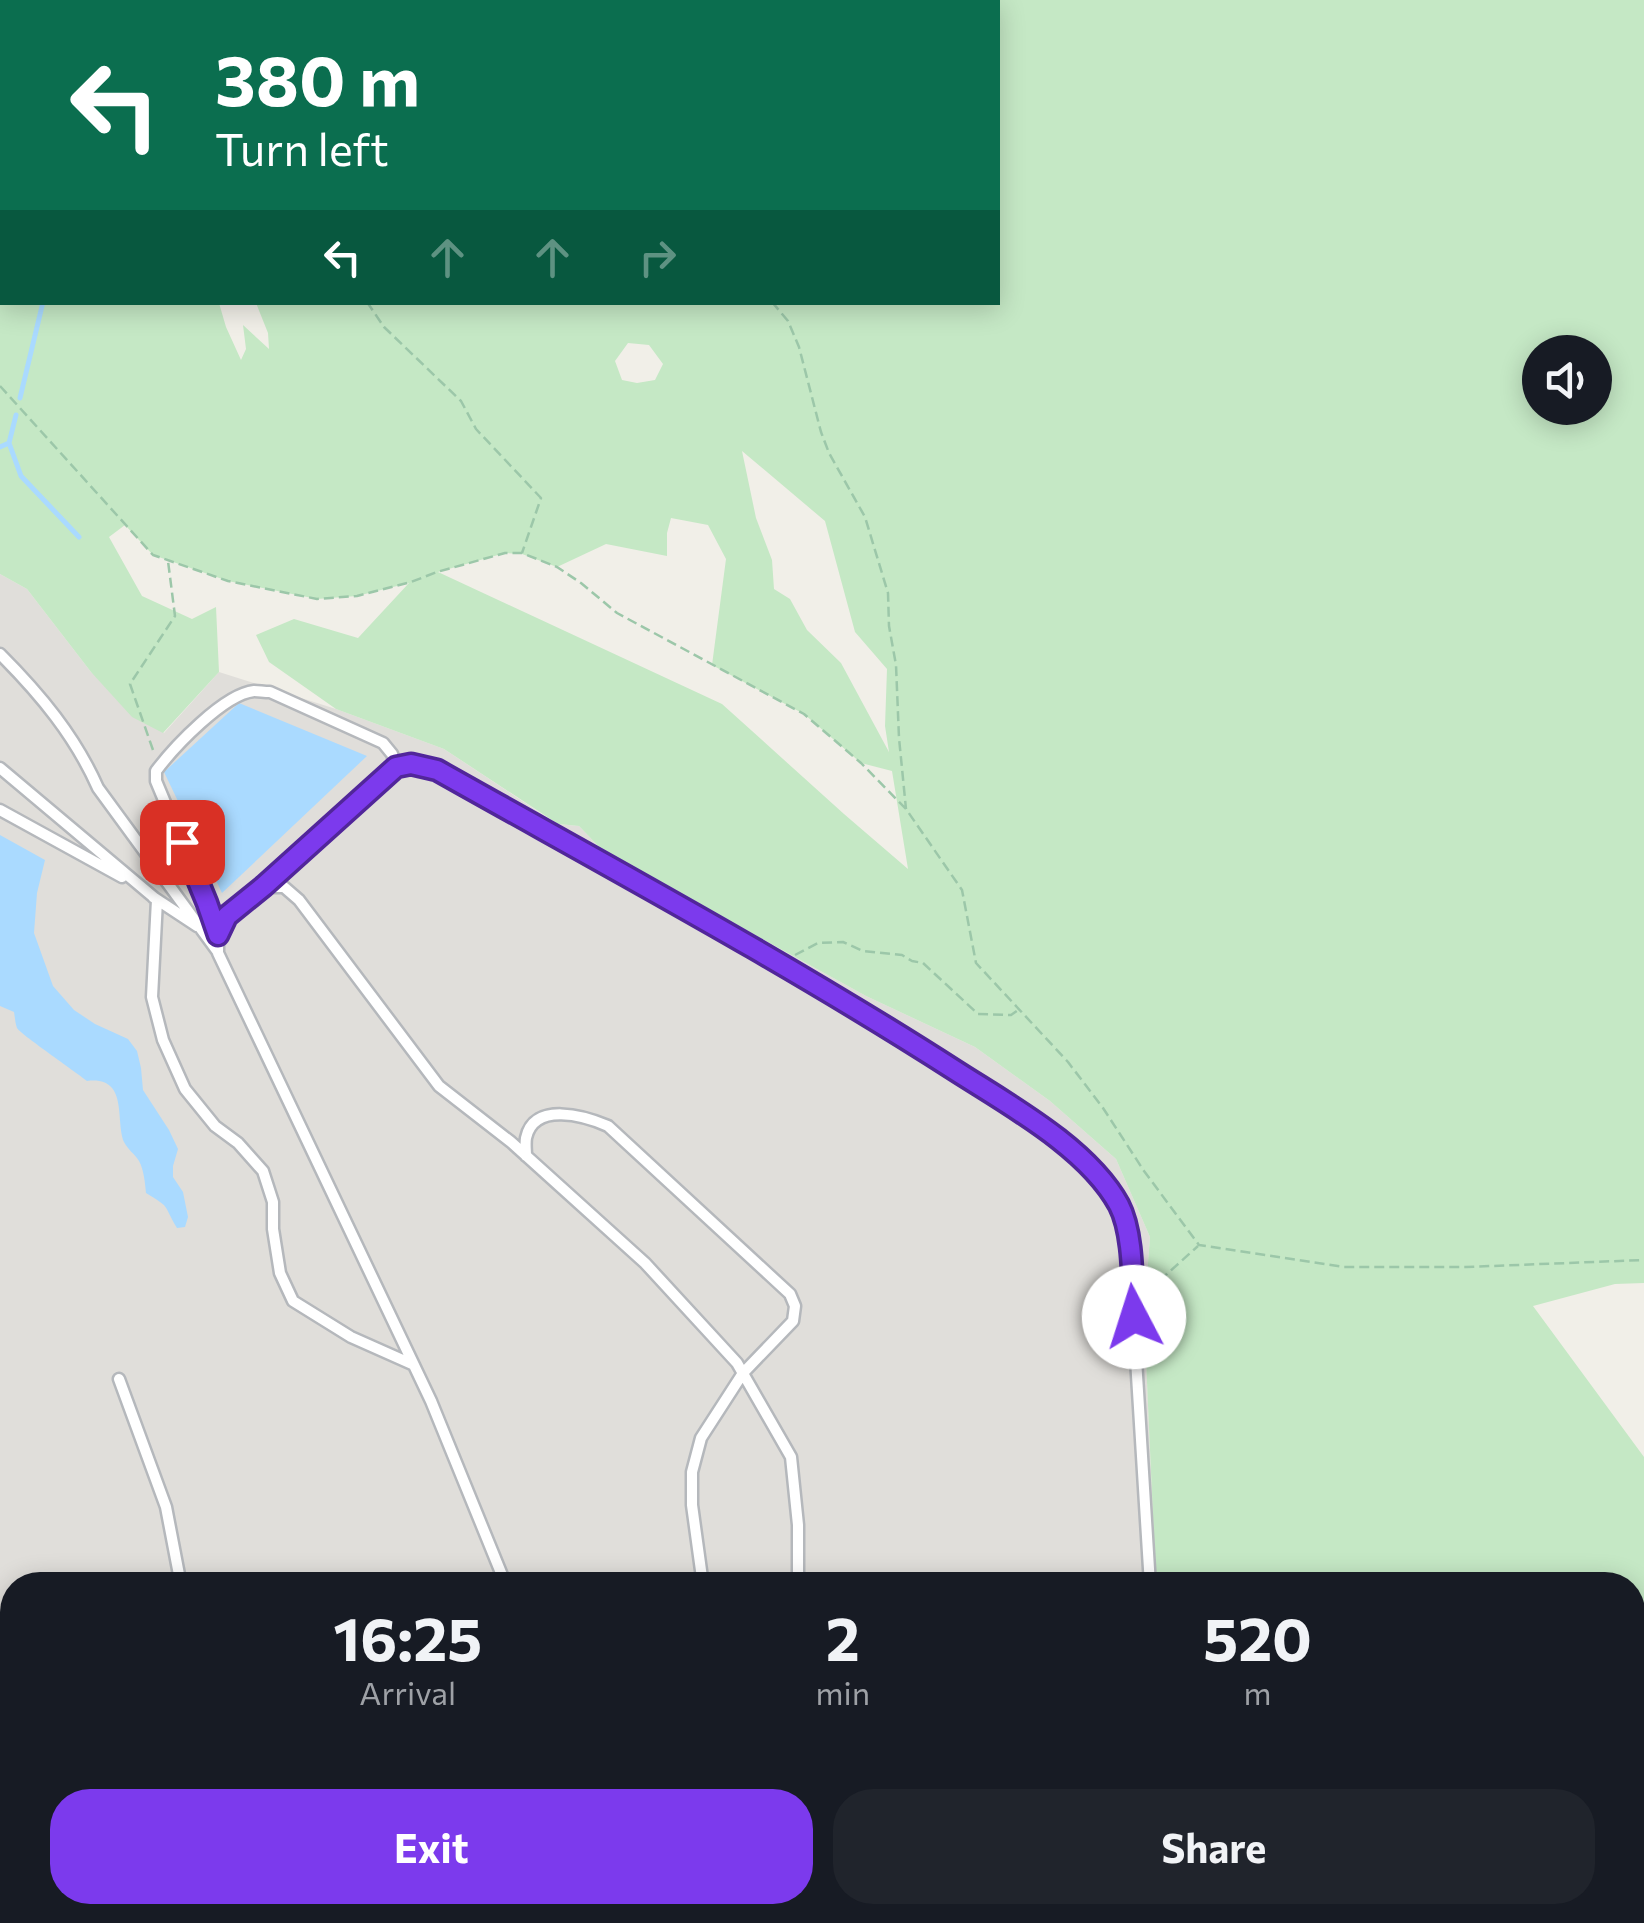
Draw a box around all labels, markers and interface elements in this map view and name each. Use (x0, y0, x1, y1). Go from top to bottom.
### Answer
text: 380 m (215, 35, 420, 120)
icon: left (50, 40, 180, 170)
text: Turn left (215, 120, 389, 175)
icon: left (315, 230, 370, 285)
icon: ahead (420, 230, 475, 285)
icon: ahead (525, 230, 580, 285)
icon: right (630, 230, 685, 285)
map controls (1522, 335, 1612, 425)
button: sound (1522, 335, 1612, 425)
pin (140, 800, 225, 885)
icon: arrive (155, 815, 210, 870)
position arrow (1082, 1265, 1186, 1369)
text: 16:25 (333, 1600, 482, 1673)
text: 2 (826, 1600, 860, 1673)
text: 520 (1203, 1600, 1312, 1673)
text: Arrival (359, 1672, 456, 1712)
text: min (816, 1672, 870, 1712)
text: m (1244, 1672, 1271, 1712)
button: Exit (50, 1789, 813, 1904)
button: Share (833, 1789, 1595, 1904)

